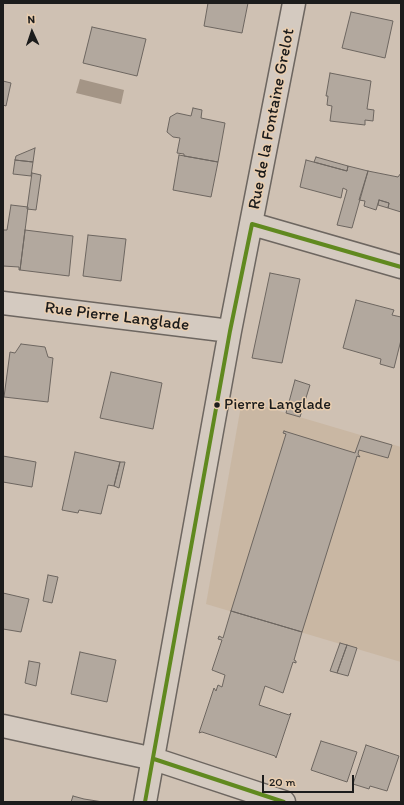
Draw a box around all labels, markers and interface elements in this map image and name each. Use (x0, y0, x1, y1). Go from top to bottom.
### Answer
north arrow (12, 12, 52, 52)
text: N (27, 13, 35, 26)
street label: Rue de la Fontaine Grelot (244, 27, 300, 211)
street label: Rue Pierre Langlade (44, 298, 190, 336)
place label: Pierre Langlade (224, 395, 331, 415)
marker: Pierre Langlade (212, 400, 222, 410)
scale bar (264, 767, 356, 793)
text: 20 m (269, 775, 296, 789)

